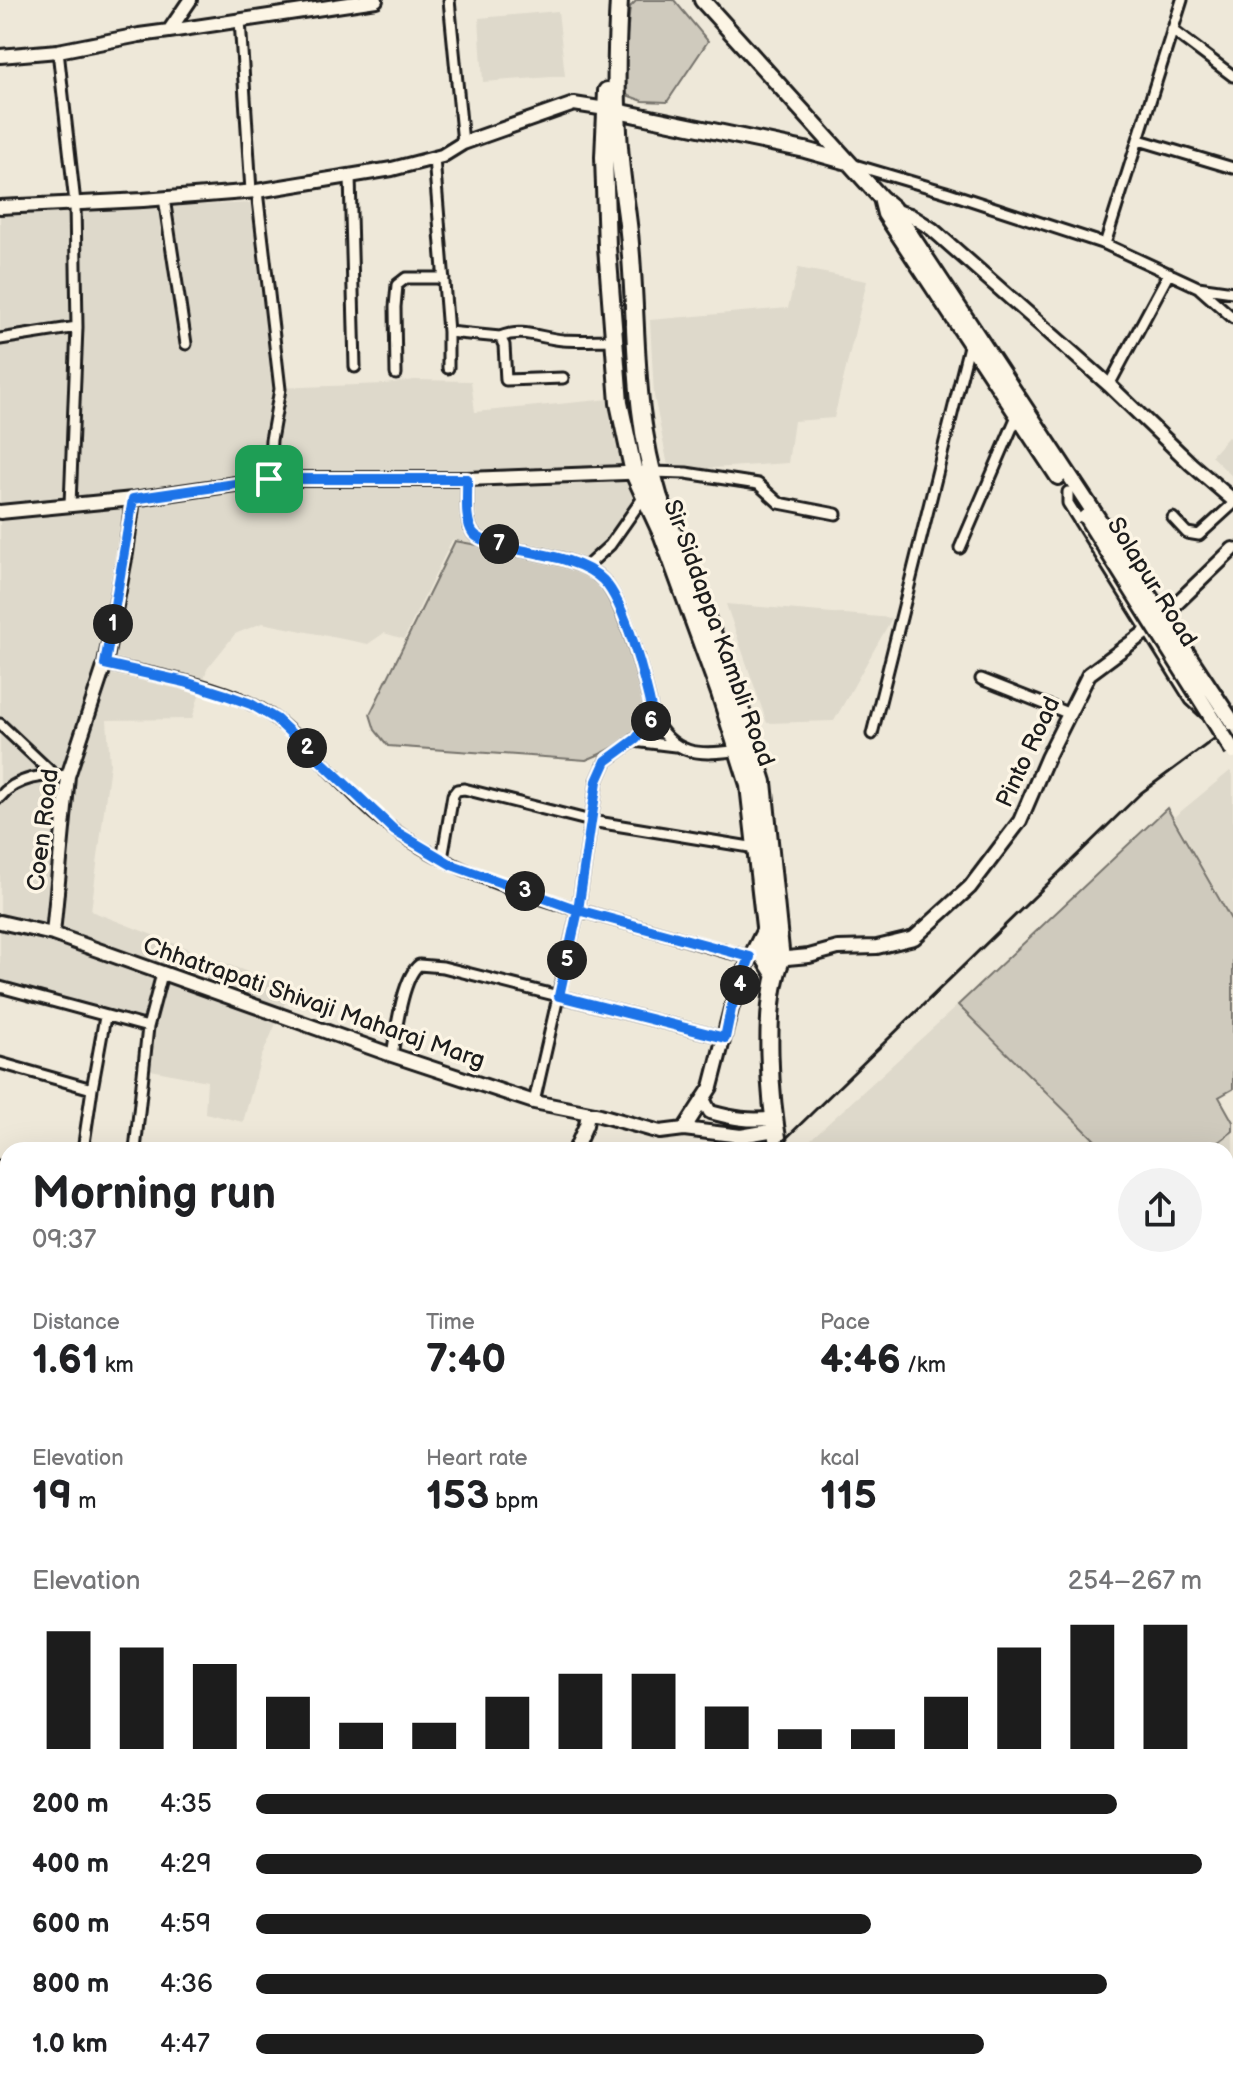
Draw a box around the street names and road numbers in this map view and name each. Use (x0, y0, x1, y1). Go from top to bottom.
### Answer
street label: Sir Siddappa Kambli Road (657, 496, 781, 770)
street label: Solapur Road (1101, 512, 1203, 652)
street label: Pinto Road (990, 692, 1066, 812)
street label: Coen Road (21, 767, 65, 893)
street label: Chhatrapati Shivaji Maharaj Marg (139, 931, 489, 1075)

